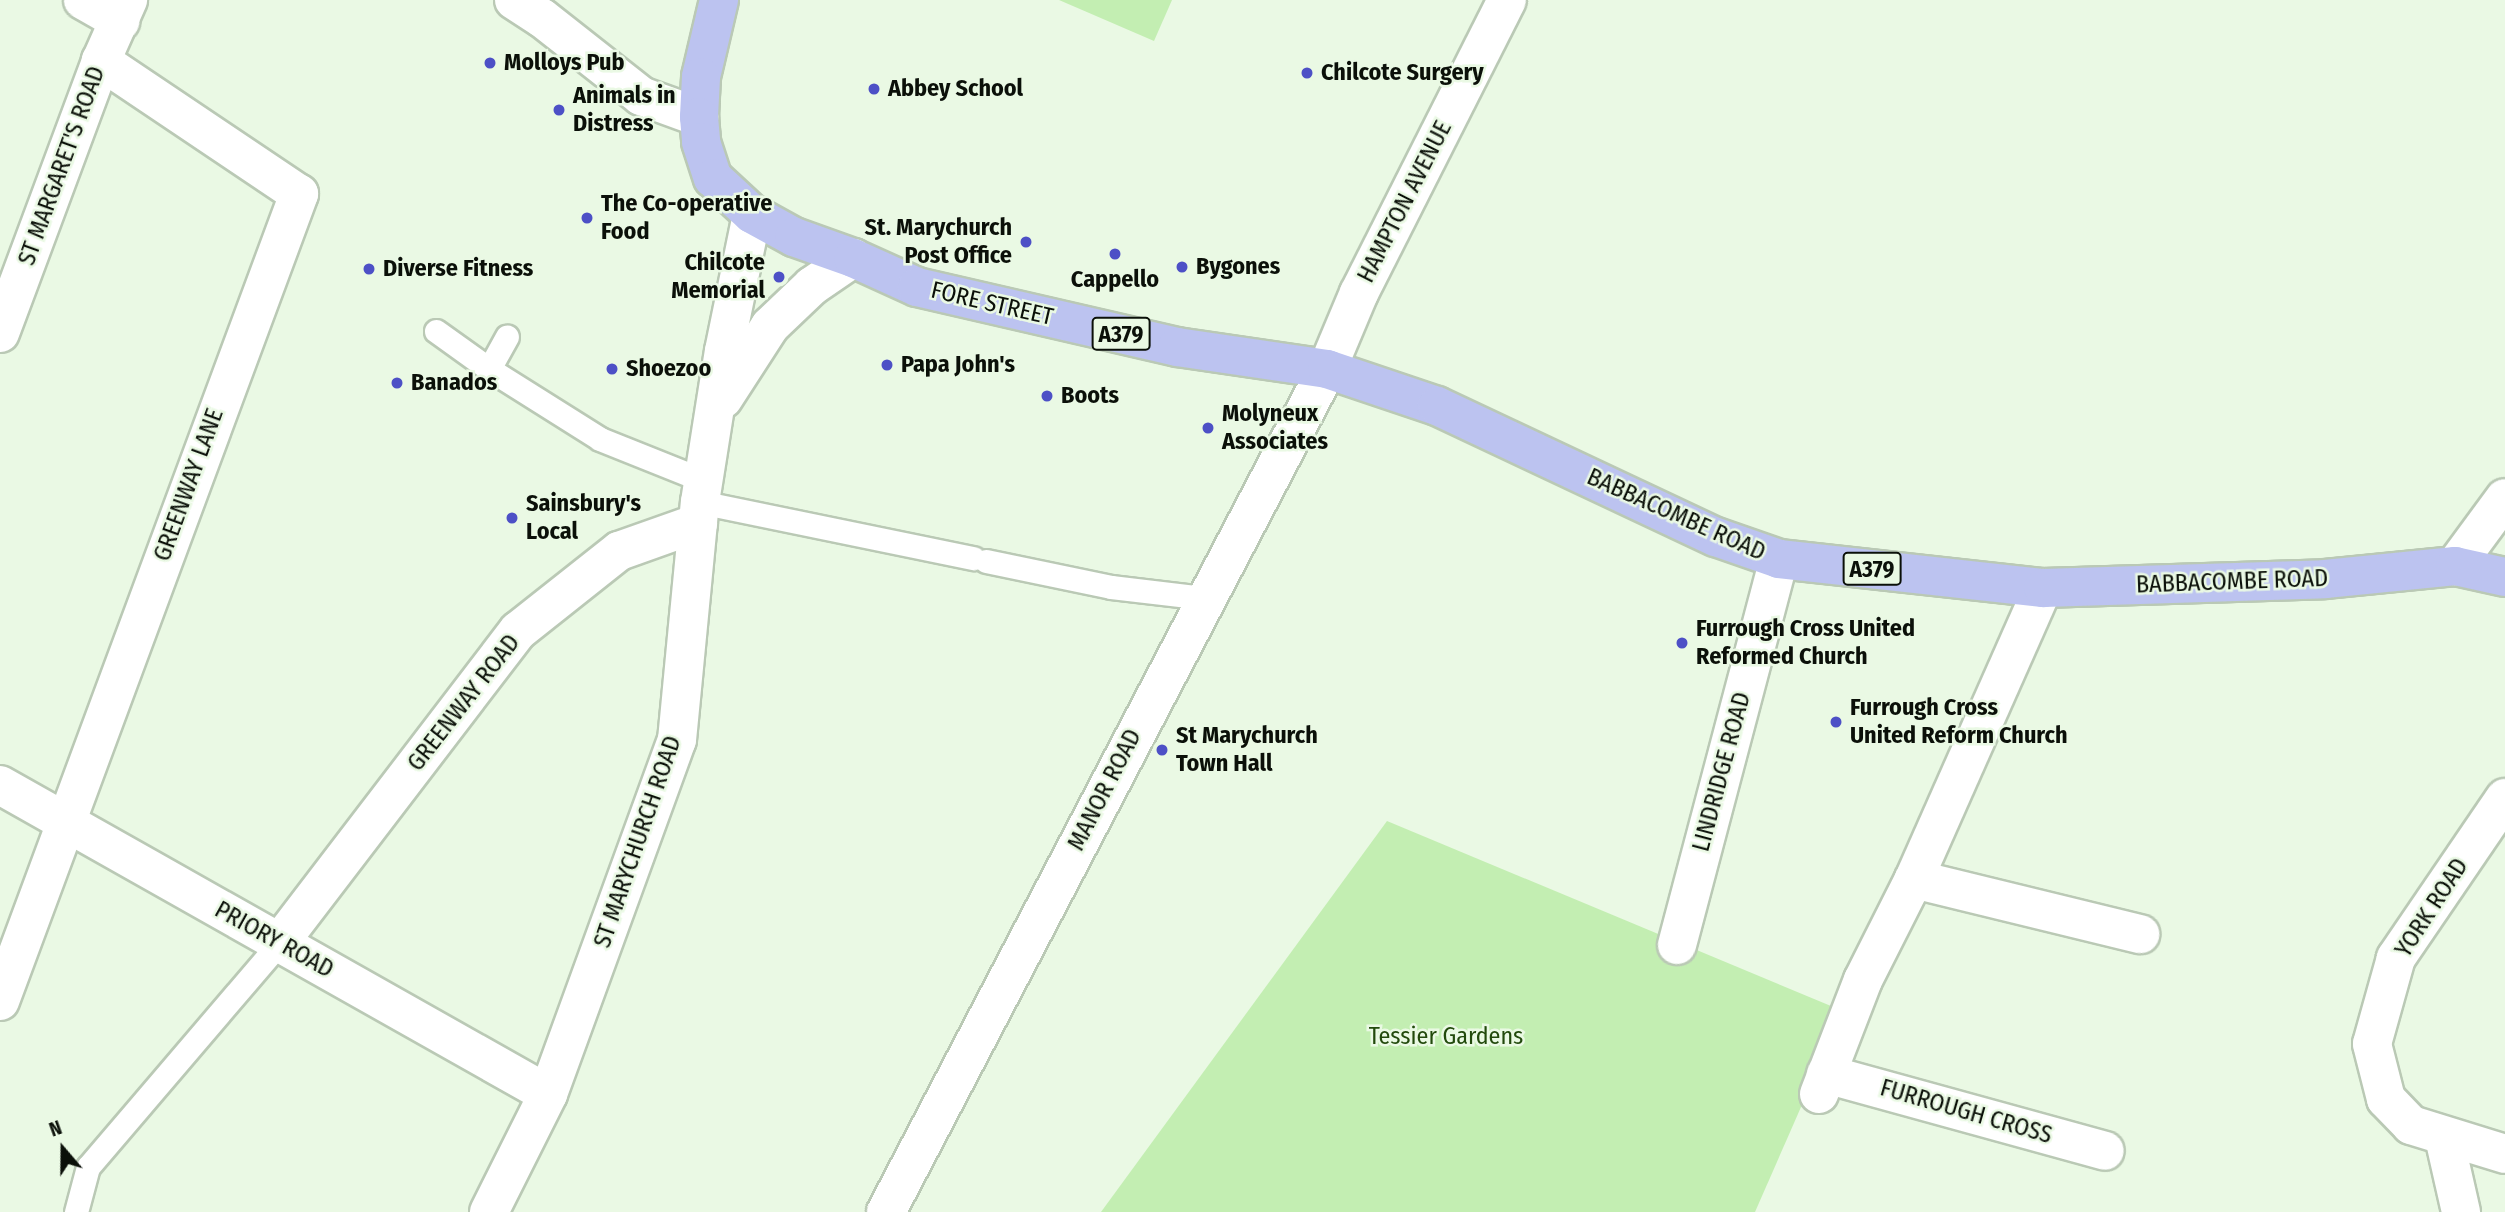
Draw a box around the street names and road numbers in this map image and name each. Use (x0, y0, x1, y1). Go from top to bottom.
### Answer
street label: ST MARGARET'S ROAD (13, 63, 111, 269)
street label: HAMPTON AVENUE (1352, 116, 1458, 288)
street label: FORE STREET (928, 276, 1056, 332)
road number: A379 (1091, 314, 1151, 354)
street label: GREENWAY LANE (148, 405, 230, 565)
street label: BABBACOMBE ROAD (1582, 463, 1770, 567)
road number: A379 (1842, 550, 1902, 589)
street label: BABBACOMBE ROAD (2135, 564, 2329, 600)
street label: GREENWAY ROAD (402, 629, 526, 777)
street label: LINDRIDGE ROAD (1687, 689, 1757, 855)
street label: MANOR ROAD (1062, 725, 1148, 855)
street label: ST MARYCHURCH ROAD (588, 732, 688, 952)
street label: YORK ROAD (2389, 853, 2475, 963)
street label: PRIORY ROAD (210, 896, 338, 984)
street label: FURROUGH CROSS (1877, 1074, 2055, 1150)

